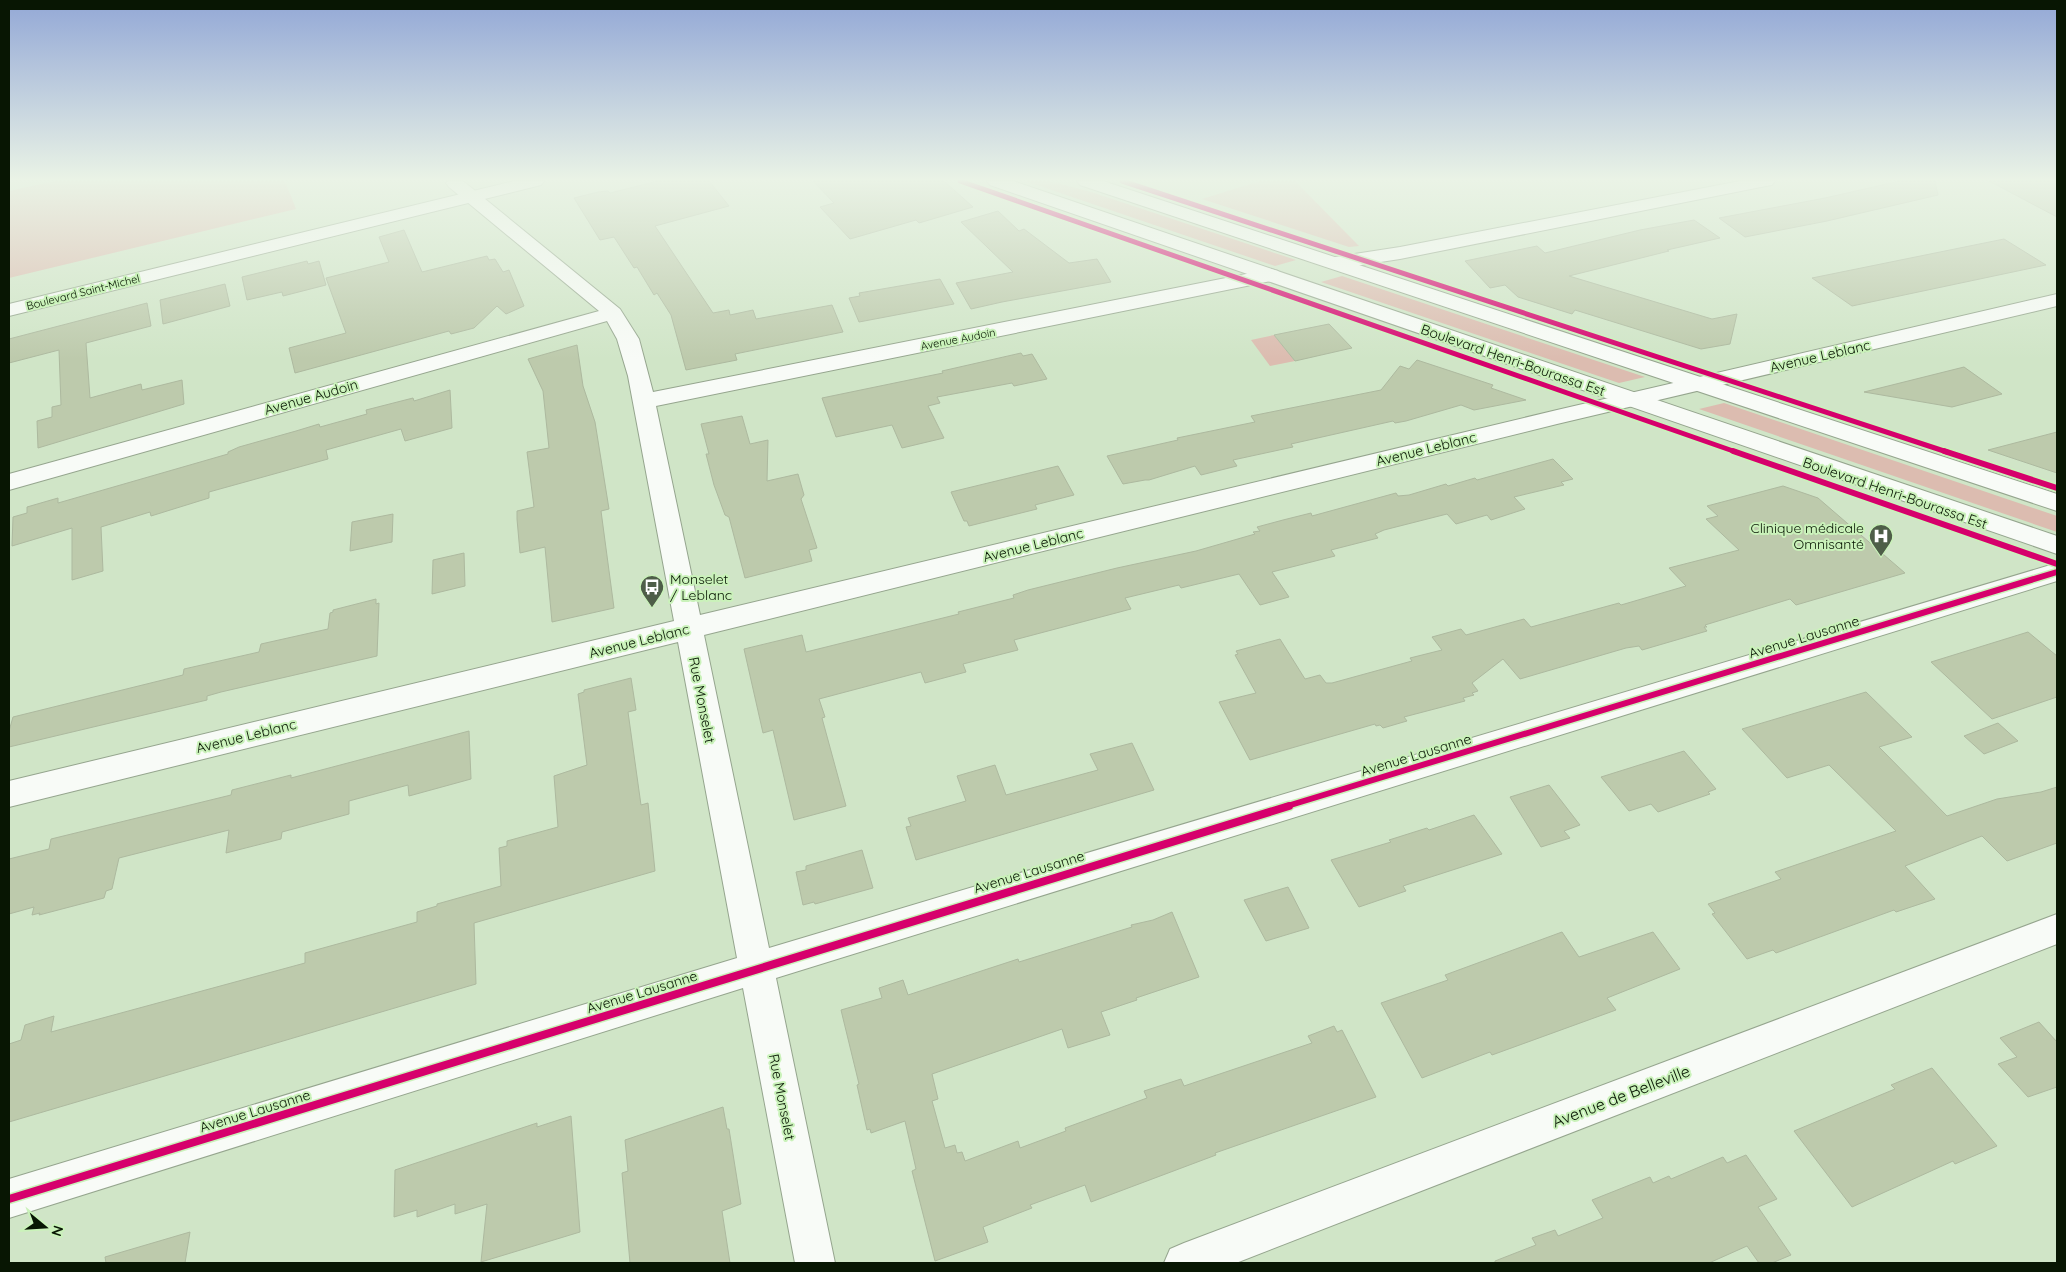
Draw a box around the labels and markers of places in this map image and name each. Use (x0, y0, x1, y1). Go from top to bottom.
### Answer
place label: Clinique médicale Omnisanté (1750, 519, 1864, 553)
hospital icon: Clinique médicale Omnisanté (1868, 523, 1894, 557)
place label: Monselet / Leblanc (670, 570, 732, 604)
bus stop icon: Monselet / Leblanc (639, 574, 665, 608)

